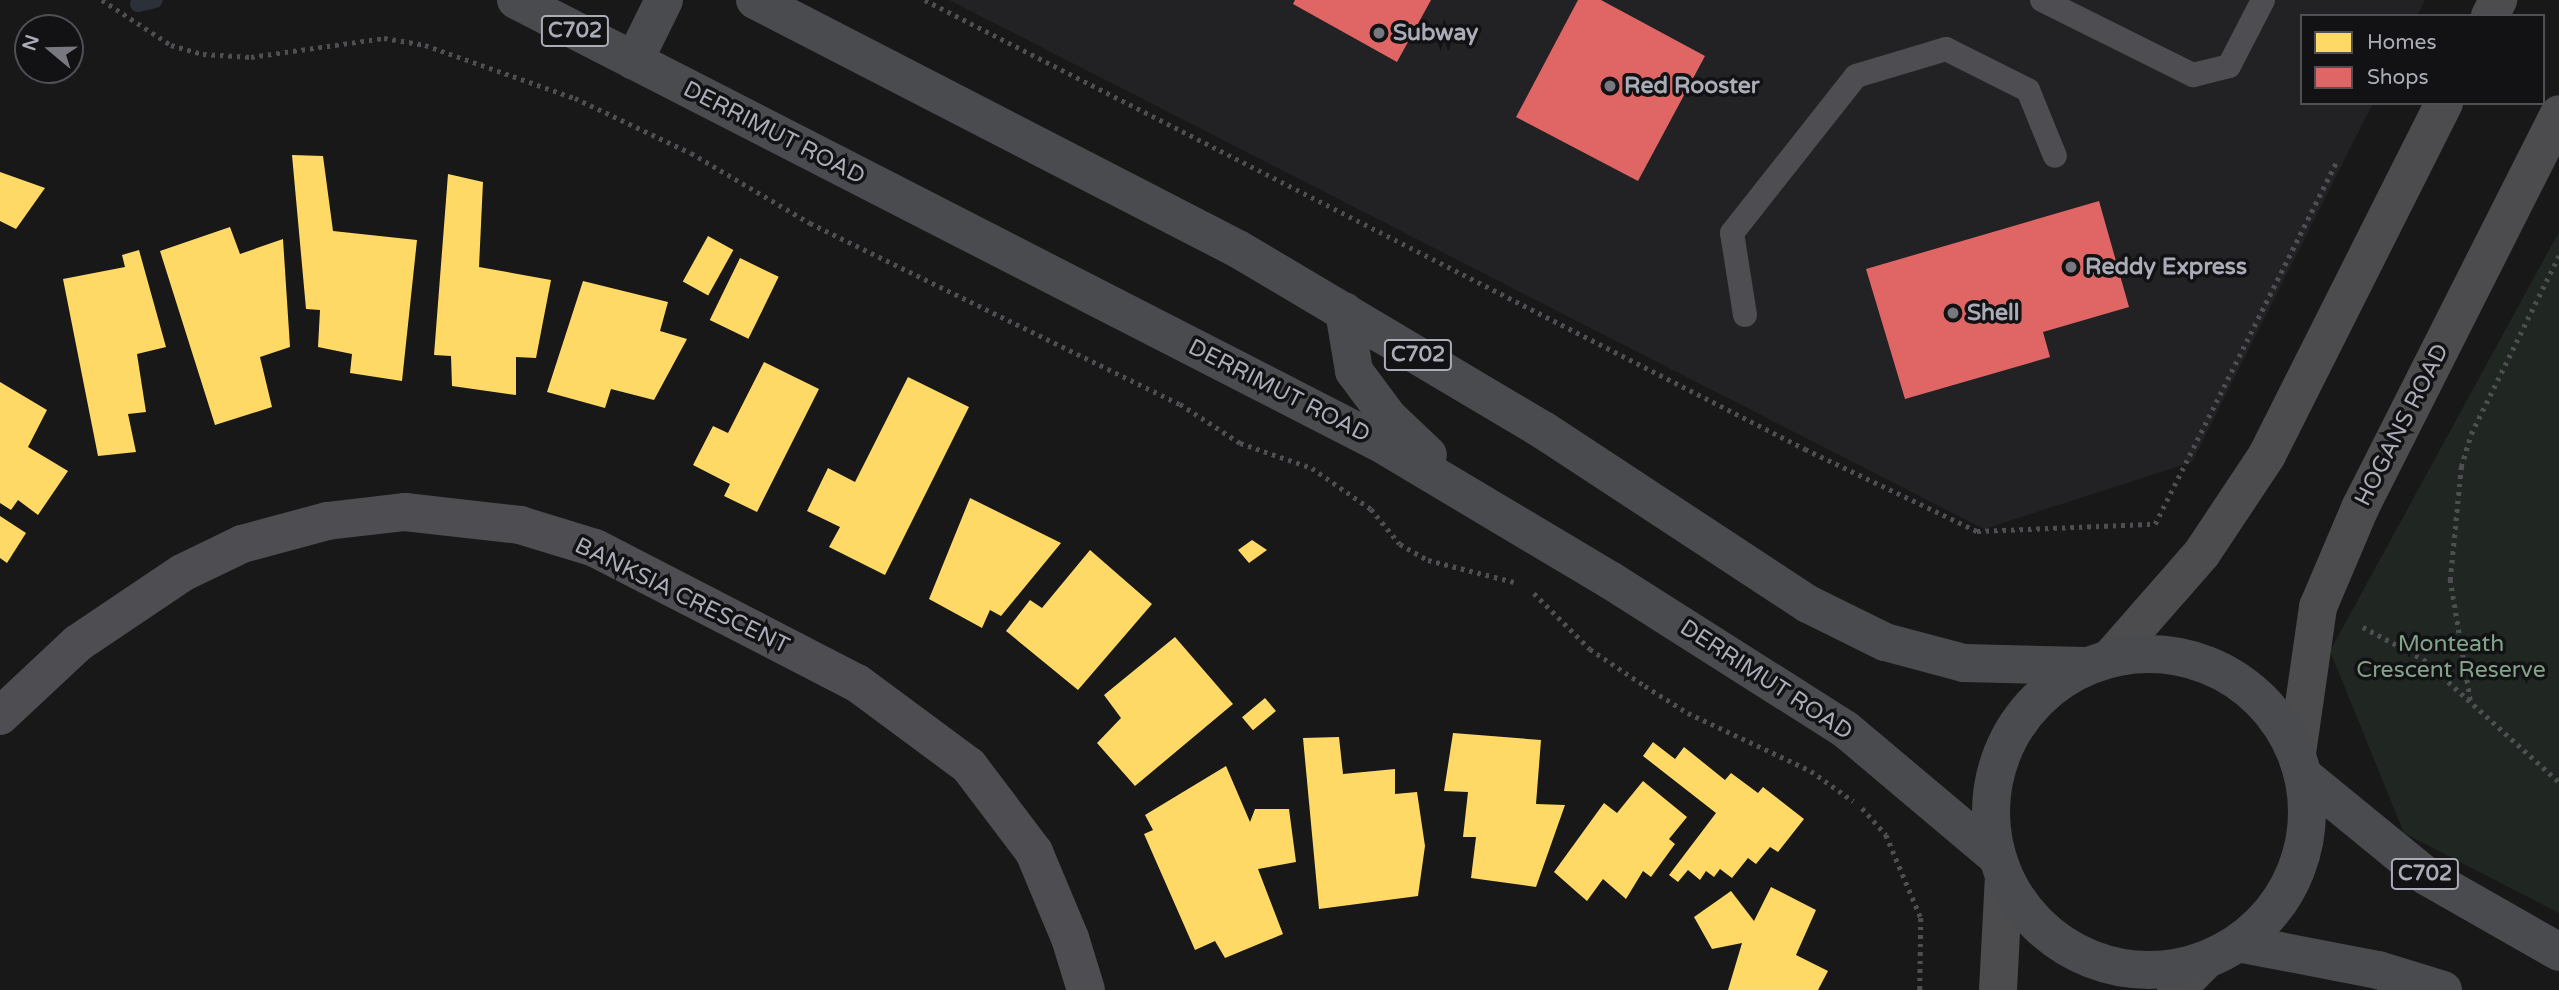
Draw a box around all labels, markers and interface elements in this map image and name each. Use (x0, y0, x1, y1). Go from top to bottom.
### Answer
north arrow (14, 14, 84, 84)
road number: C702 (540, 14, 610, 48)
legend (2300, 14, 2545, 105)
place label: Subway (1393, 19, 1478, 47)
marker: Subway (1371, 25, 1387, 41)
text: Homes (2367, 30, 2437, 55)
text: N (18, 32, 44, 54)
text: Shops (2367, 65, 2429, 90)
place label: Red Rooster (1624, 72, 1760, 100)
street label: DERRIMUT ROAD (679, 75, 869, 191)
marker: Red Rooster (1602, 78, 1618, 94)
place label: Reddy Express (2085, 253, 2247, 281)
marker: Reddy Express (2063, 259, 2079, 275)
place label: Shell (1967, 299, 2019, 327)
marker: Shell (1945, 305, 1961, 321)
street label: DERRIMUT ROAD (1184, 333, 1374, 449)
road number: C702 (1383, 338, 1453, 372)
street label: HOGANS ROAD (2349, 339, 2455, 511)
street label: BANKSIA CRESCENT (570, 532, 794, 660)
street label: DERRIMUT ROAD (1675, 614, 1857, 746)
park label: Monteath Crescent Reserve (2356, 630, 2546, 684)
road number: C702 (2390, 856, 2460, 892)

